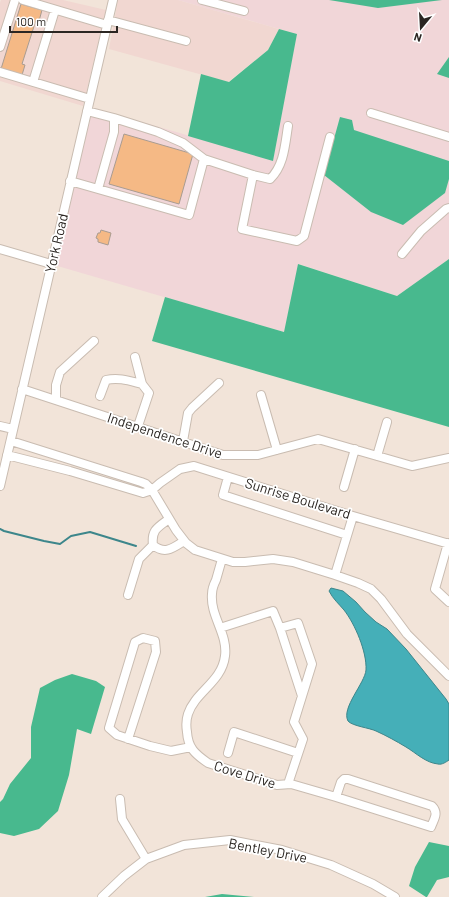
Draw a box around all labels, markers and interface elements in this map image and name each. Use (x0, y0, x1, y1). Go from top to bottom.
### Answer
scale bar (10, 8, 117, 34)
north arrow (401, 8, 441, 48)
text: 100 m (16, 14, 46, 28)
text: N (412, 31, 423, 45)
street label: York Road (41, 212, 71, 274)
street label: Independence Drive (105, 408, 225, 462)
street label: Sunrise Boulevard (243, 474, 353, 522)
street label: Cove Drive (212, 757, 278, 791)
street label: Bentley Drive (227, 834, 309, 866)

